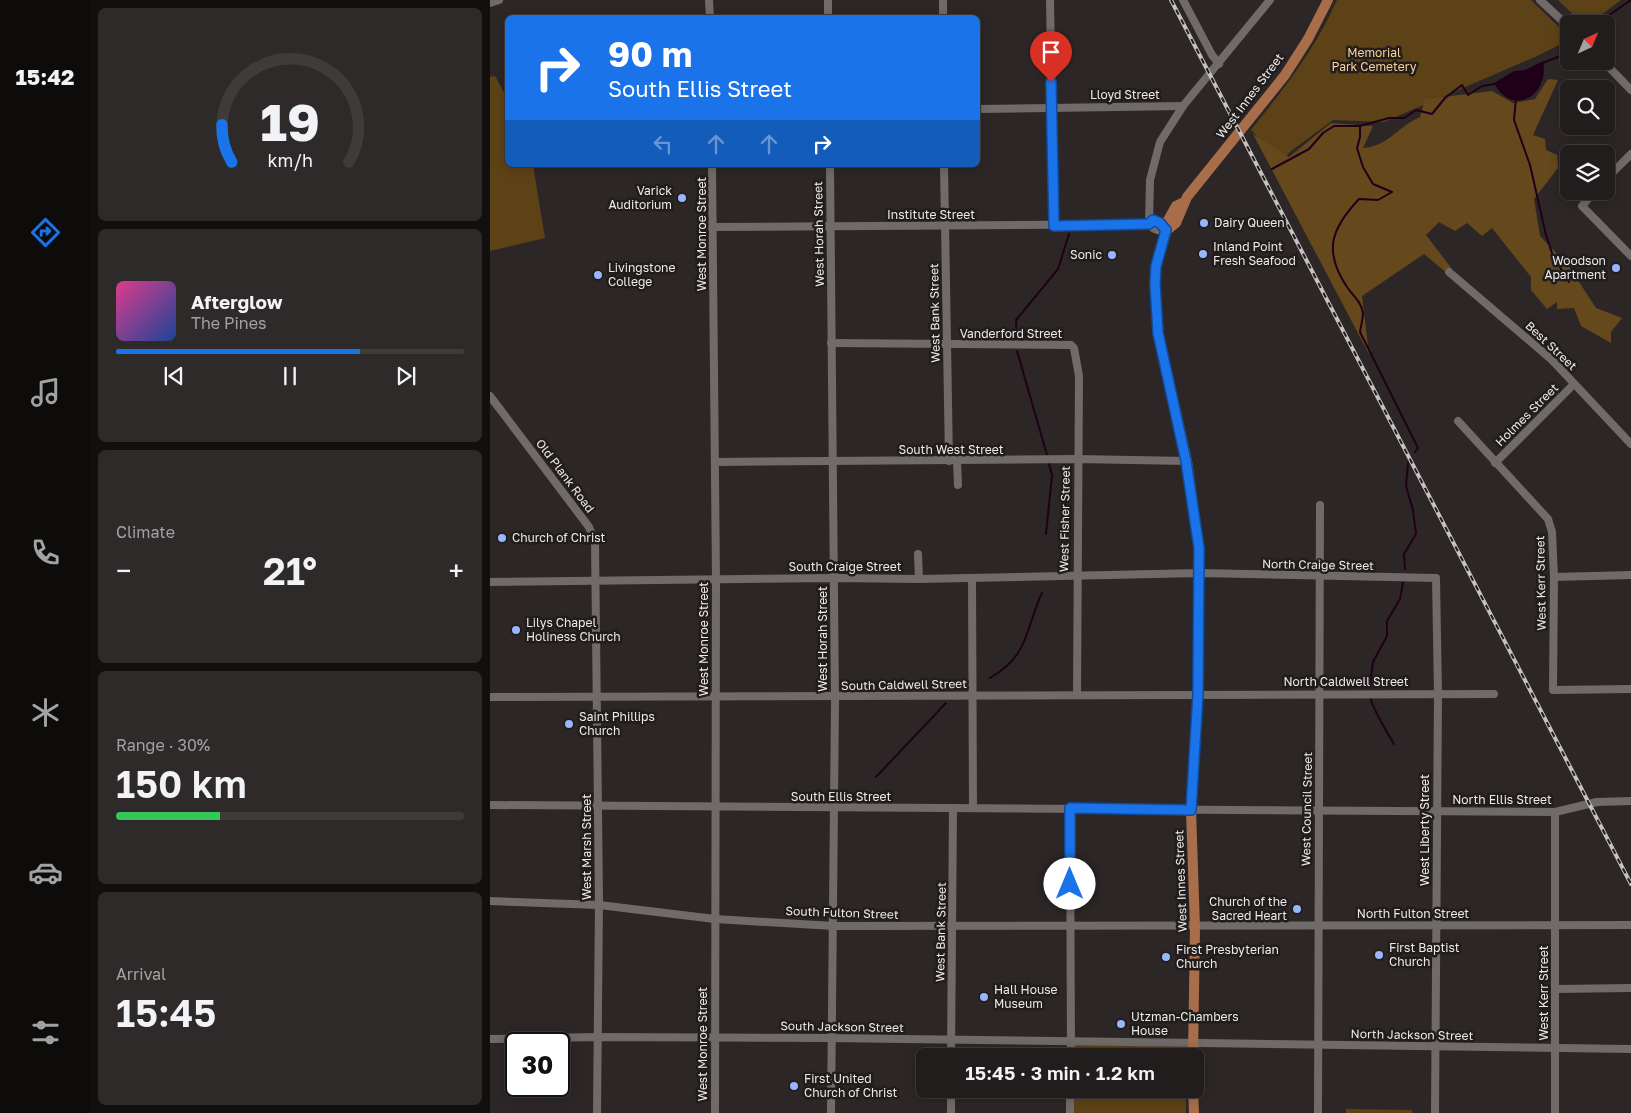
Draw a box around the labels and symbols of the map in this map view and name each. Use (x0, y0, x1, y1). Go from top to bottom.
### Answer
north arrow (1560, 15, 1615, 70)
pin (1030, 31, 1072, 82)
park label: Memorial Park Cemetery (1331, 45, 1417, 74)
street label: West Innes Street (1213, 50, 1287, 141)
street label: Lloyd Street (1090, 87, 1160, 102)
street label: West Monroe Street (694, 177, 709, 291)
street label: West Horah Street (810, 181, 827, 287)
place label: Varick Auditorium (609, 183, 672, 212)
marker: Varick Auditorium (676, 192, 688, 204)
street label: Institute Street (887, 207, 975, 222)
place label: Dairy Queen (1214, 215, 1285, 230)
marker: Dairy Queen (1198, 217, 1210, 229)
place label: Inland Point Fresh Seafood (1213, 239, 1296, 268)
place label: Sonic (1070, 247, 1102, 262)
marker: Inland Point Fresh Seafood (1197, 248, 1209, 260)
marker: Sonic (1106, 249, 1118, 261)
place label: Woodson Apartment (1544, 253, 1606, 282)
place label: Livingstone College (608, 260, 675, 289)
marker: Woodson Apartment (1610, 262, 1622, 274)
street label: West Bank Street (926, 263, 943, 363)
marker: Livingstone College (592, 269, 604, 281)
street label: Best Street (1523, 318, 1580, 373)
street label: Vanderford Street (960, 326, 1063, 341)
street label: Holmes Street (1492, 380, 1561, 449)
street label: Old Plank Road (533, 436, 598, 515)
street label: South West Street (898, 442, 1004, 457)
street label: West Fisher Street (1056, 465, 1073, 572)
place label: Church of Christ (512, 530, 606, 545)
marker: Church of Christ (496, 532, 508, 544)
street label: West Kerr Street (1532, 535, 1549, 631)
street label: North Craige Street (1262, 556, 1374, 573)
street label: South Craige Street (789, 559, 902, 574)
street label: West Monroe Street (696, 582, 711, 696)
street label: West Horah Street (815, 586, 830, 692)
place label: Lilys Chapel Holiness Church (526, 615, 621, 644)
marker: Lilys Chapel Holiness Church (510, 624, 522, 636)
street label: North Caldwell Street (1283, 674, 1409, 689)
street label: South Caldwell Street (841, 676, 967, 693)
place label: Saint Phillips Church (579, 709, 655, 738)
marker: Saint Phillips Church (563, 718, 575, 730)
street label: West Council Street (1298, 752, 1315, 866)
street label: West Liberty Street (1417, 774, 1432, 886)
street label: South Ellis Street (791, 789, 891, 804)
street label: North Ellis Street (1452, 792, 1552, 807)
street label: West Marsh Street (579, 794, 594, 900)
street label: West Innes Street (1171, 829, 1190, 933)
position arrow (1043, 857, 1095, 909)
street label: West Bank Street (932, 882, 949, 982)
place label: Church of the Sacred Heart (1209, 894, 1287, 923)
street label: South Fulton Street (785, 903, 899, 922)
marker: Church of the Sacred Heart (1291, 903, 1303, 915)
street label: North Fulton Street (1357, 906, 1469, 921)
place label: First Baptist Church (1389, 940, 1460, 969)
place label: First Presbyterian Church (1176, 942, 1279, 971)
street label: West Kerr Street (1536, 945, 1551, 1041)
marker: First Baptist Church (1373, 949, 1385, 961)
marker: First Presbyterian Church (1160, 951, 1172, 963)
place label: Hall House Museum (994, 982, 1058, 1011)
street label: West Monroe Street (695, 987, 710, 1101)
marker: Hall House Museum (978, 991, 990, 1003)
place label: Utzman-Chambers House (1131, 1009, 1239, 1038)
street label: South Jackson Street (780, 1018, 904, 1035)
marker: Utzman-Chambers House (1115, 1018, 1127, 1030)
street label: North Jackson Street (1351, 1026, 1474, 1043)
speed limit sign: 30 (505, 1032, 570, 1097)
place label: First United Church of Christ (804, 1071, 898, 1100)
marker: First United Church of Christ (788, 1080, 800, 1092)

